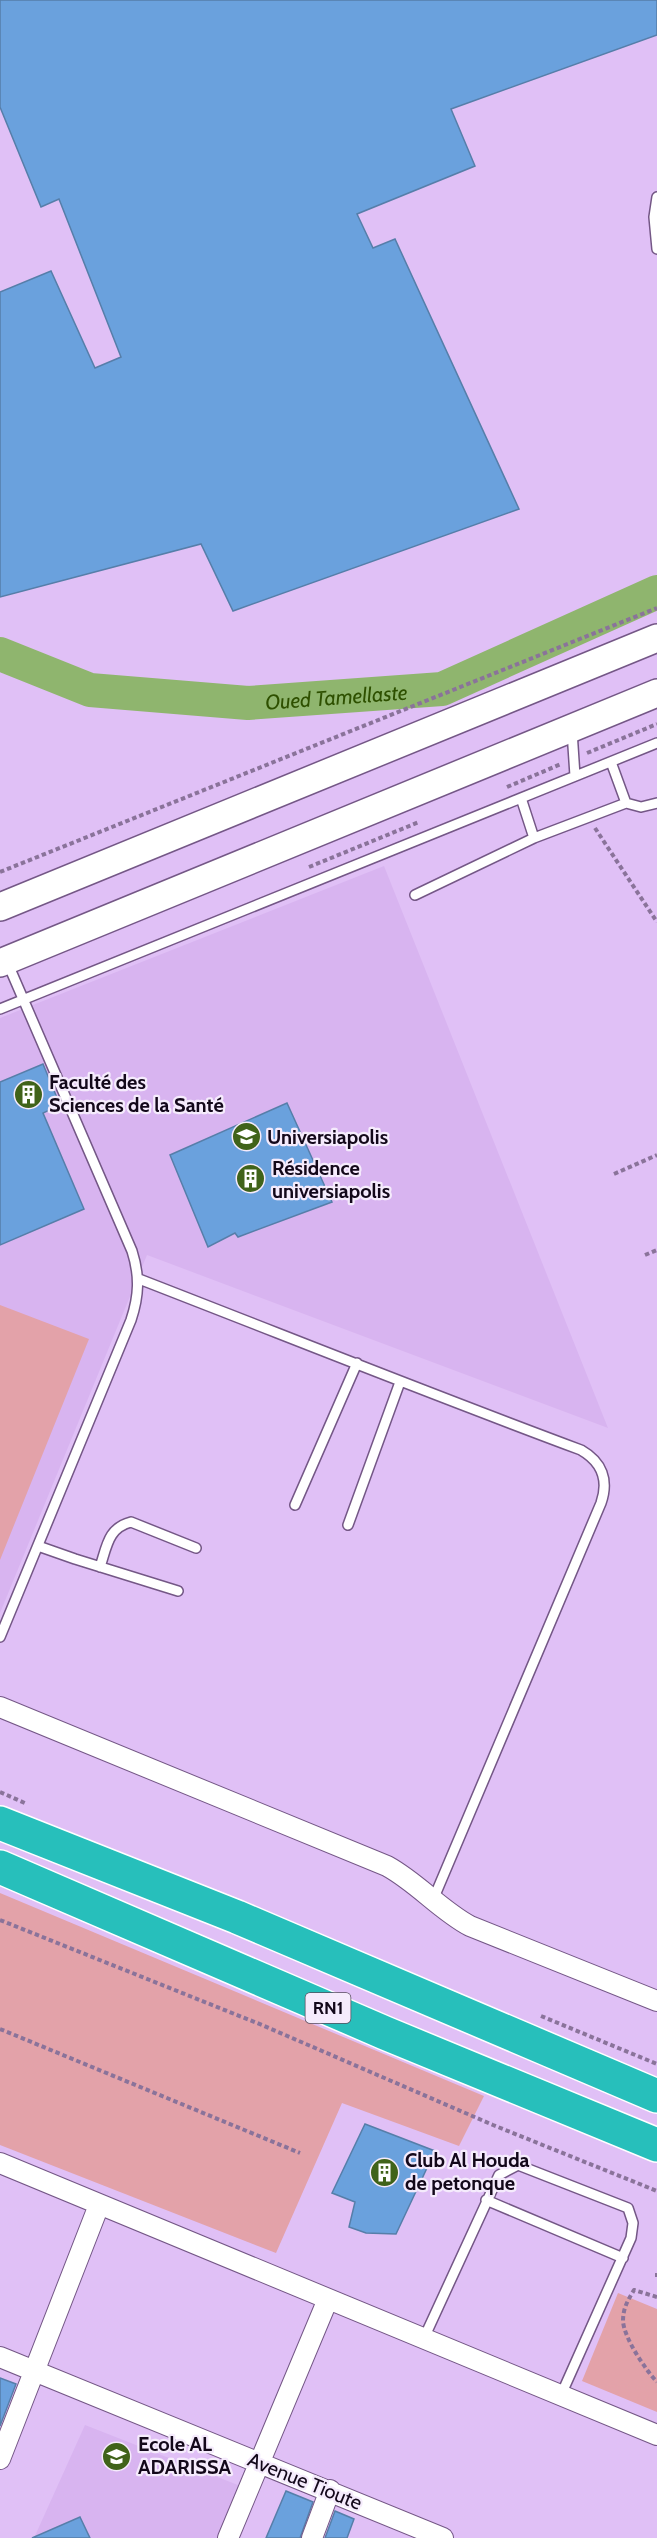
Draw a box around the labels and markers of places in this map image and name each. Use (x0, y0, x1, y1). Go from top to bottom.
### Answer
place label: Faculté des Sciences de la Santé (49, 1070, 224, 1117)
building icon: Faculté des Sciences de la Santé (12, 1078, 44, 1110)
school or university icon: Universiapolis (230, 1121, 262, 1153)
place label: Universiapolis (267, 1125, 388, 1149)
place label: Résidence universiapolis (272, 1156, 390, 1203)
building icon: Résidence universiapolis (235, 1163, 267, 1195)
place label: Club Al Houda de petonque (405, 2148, 530, 2195)
building icon: Club Al Houda de petonque (368, 2156, 400, 2188)
place label: Ecole AL ADARISSA (138, 2432, 232, 2479)
school or university icon: Ecole AL ADARISSA (101, 2440, 133, 2472)

